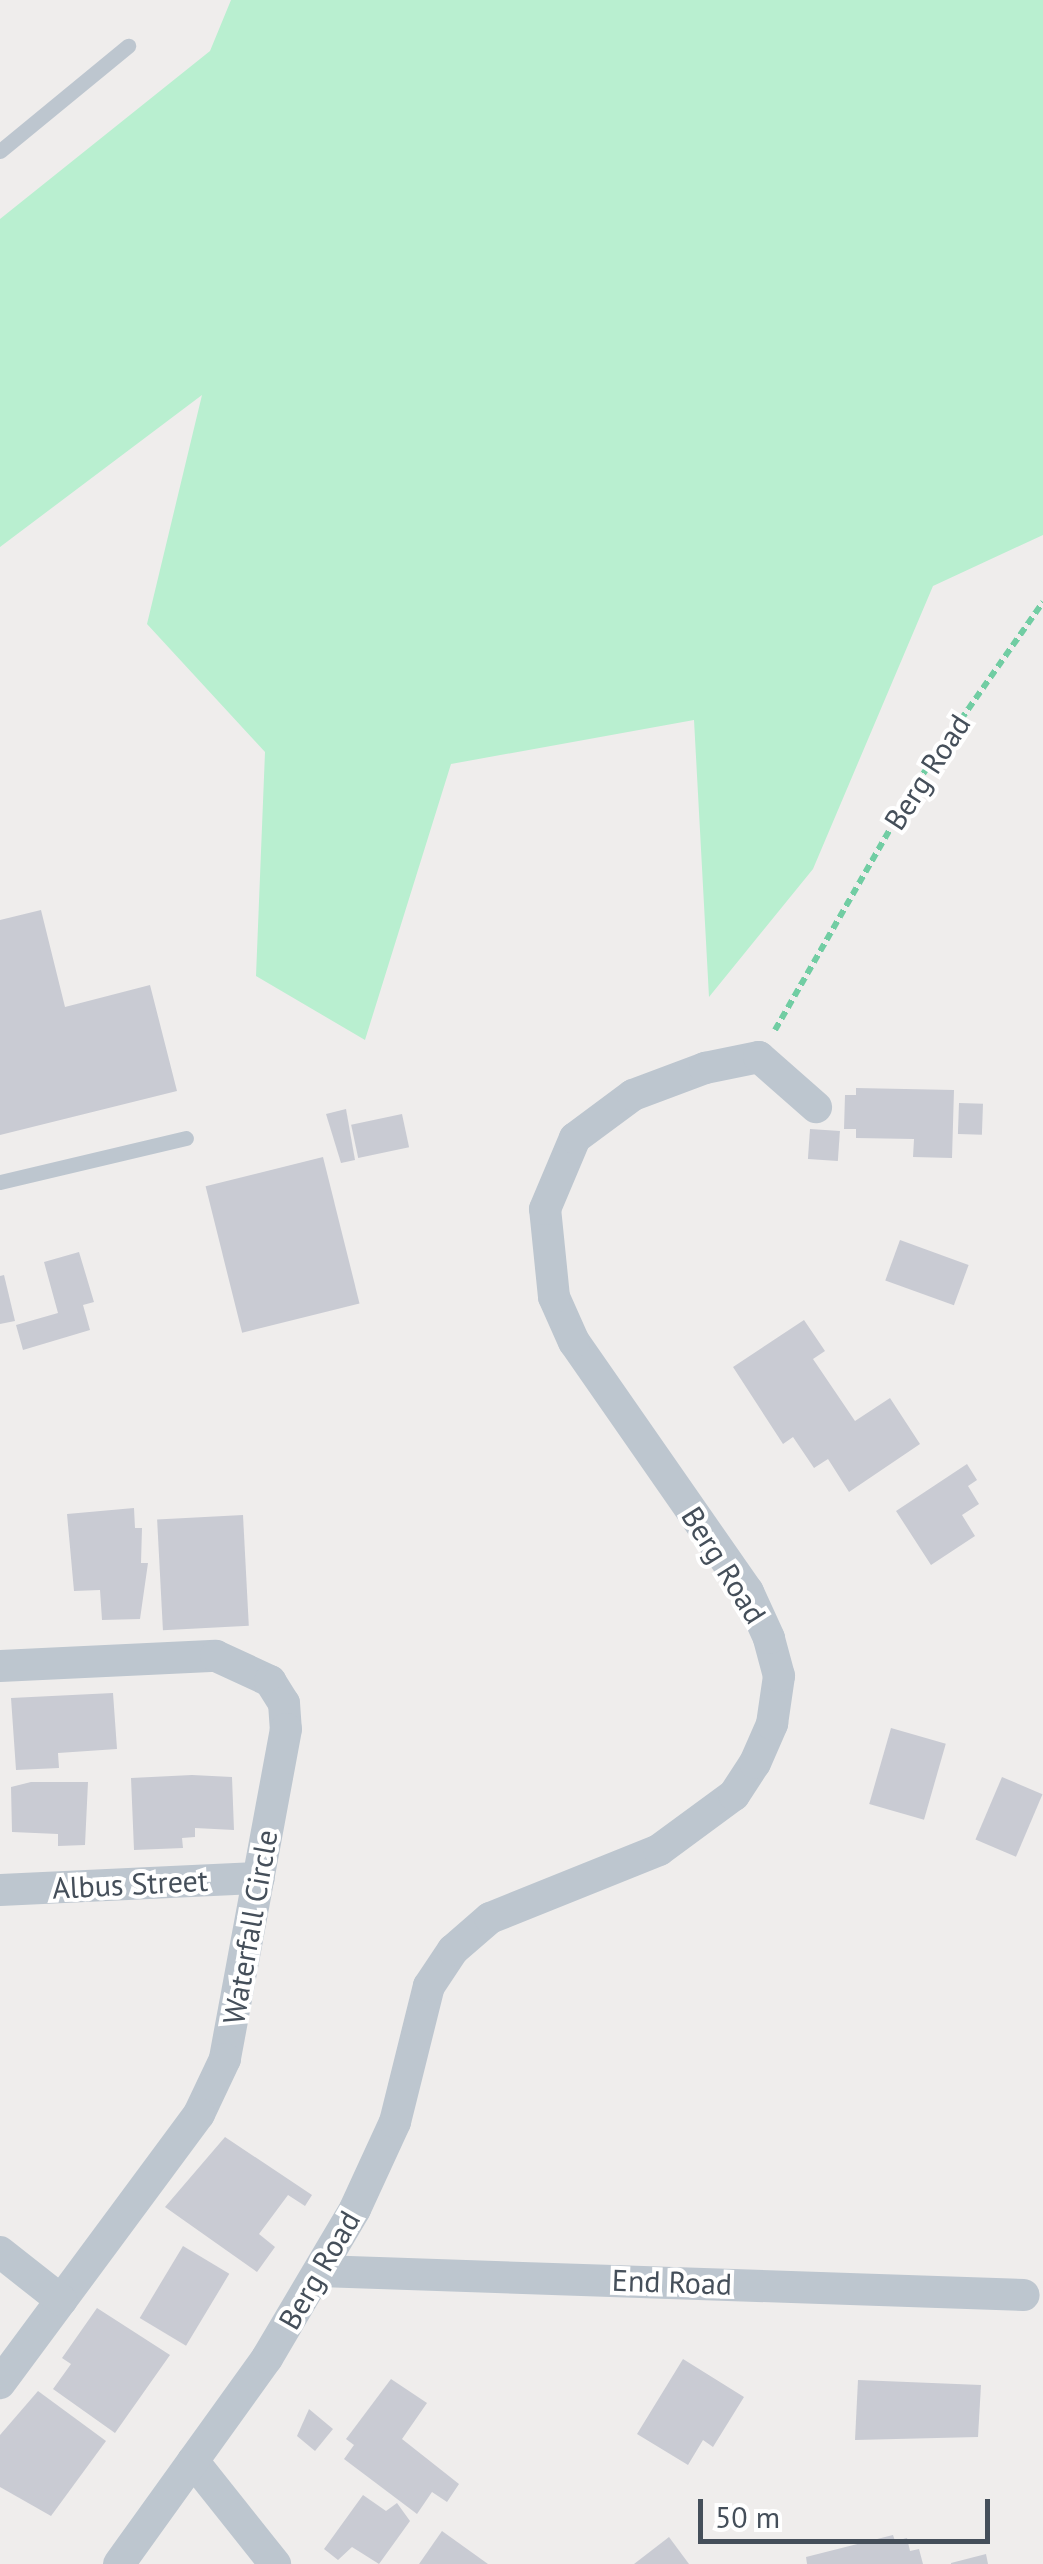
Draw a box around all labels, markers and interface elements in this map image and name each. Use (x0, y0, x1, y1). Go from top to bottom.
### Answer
street label: Berg Road (876, 707, 978, 837)
street label: Berg Road (674, 1500, 774, 1630)
street label: Waterfall Circle (215, 1827, 285, 2027)
street label: Albus Street (51, 1862, 209, 1906)
street label: Berg Road (271, 2204, 367, 2336)
street label: End Road (611, 2262, 733, 2302)
scale bar (703, 2479, 996, 2541)
text: 50 m (715, 2497, 780, 2536)

